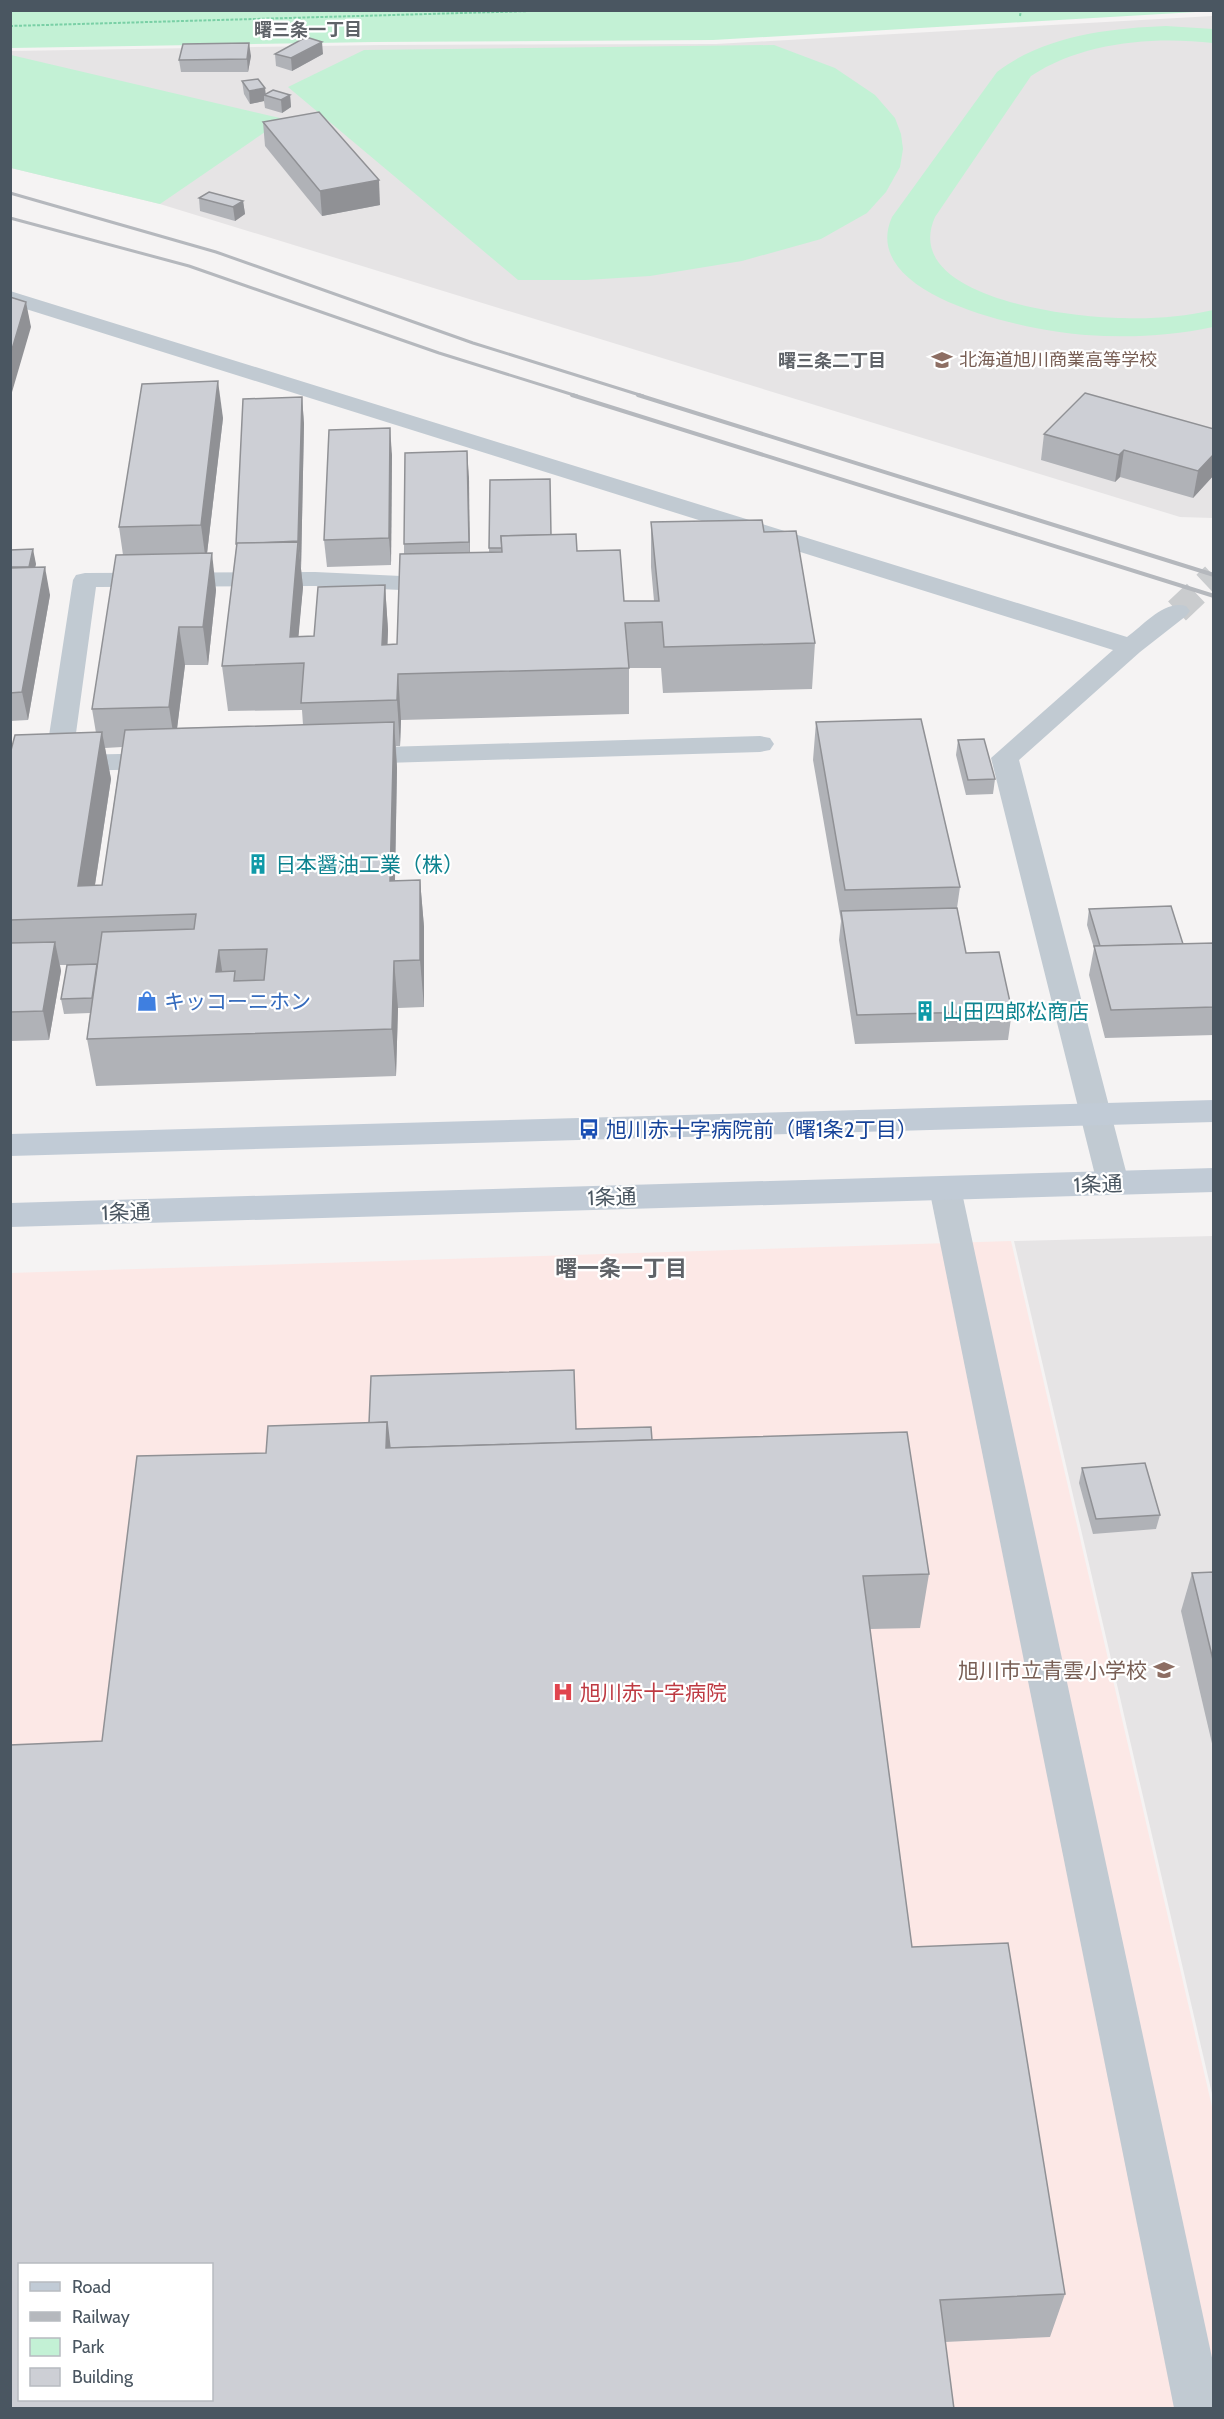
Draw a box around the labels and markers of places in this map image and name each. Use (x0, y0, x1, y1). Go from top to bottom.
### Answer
school or university icon: 北海道旭川商業高等学校 (930, 348, 954, 372)
place label: 北海道旭川商業高等学校 (959, 349, 1157, 371)
building icon: 日本醤油工業（株） (246, 852, 270, 876)
place label: 日本醤油工業（株） (275, 852, 464, 877)
shop icon: キッコーニホン (135, 989, 159, 1013)
place label: キッコーニホン (164, 989, 311, 1014)
building icon: 山田四郎松商店 (913, 999, 937, 1023)
place label: 山田四郎松商店 (942, 999, 1089, 1024)
bus stop icon: 旭川赤十字病院前（曙1条2丁目） (577, 1117, 601, 1141)
place label: 旭川赤十字病院前（曙1条2丁目） (606, 1117, 918, 1142)
place label: 旭川市立青雲小学校 (958, 1658, 1147, 1683)
school or university icon: 旭川市立青雲小学校 (1152, 1658, 1176, 1682)
hospital icon: 旭川赤十字病院 (551, 1680, 575, 1704)
place label: 旭川赤十字病院 (580, 1680, 727, 1705)

